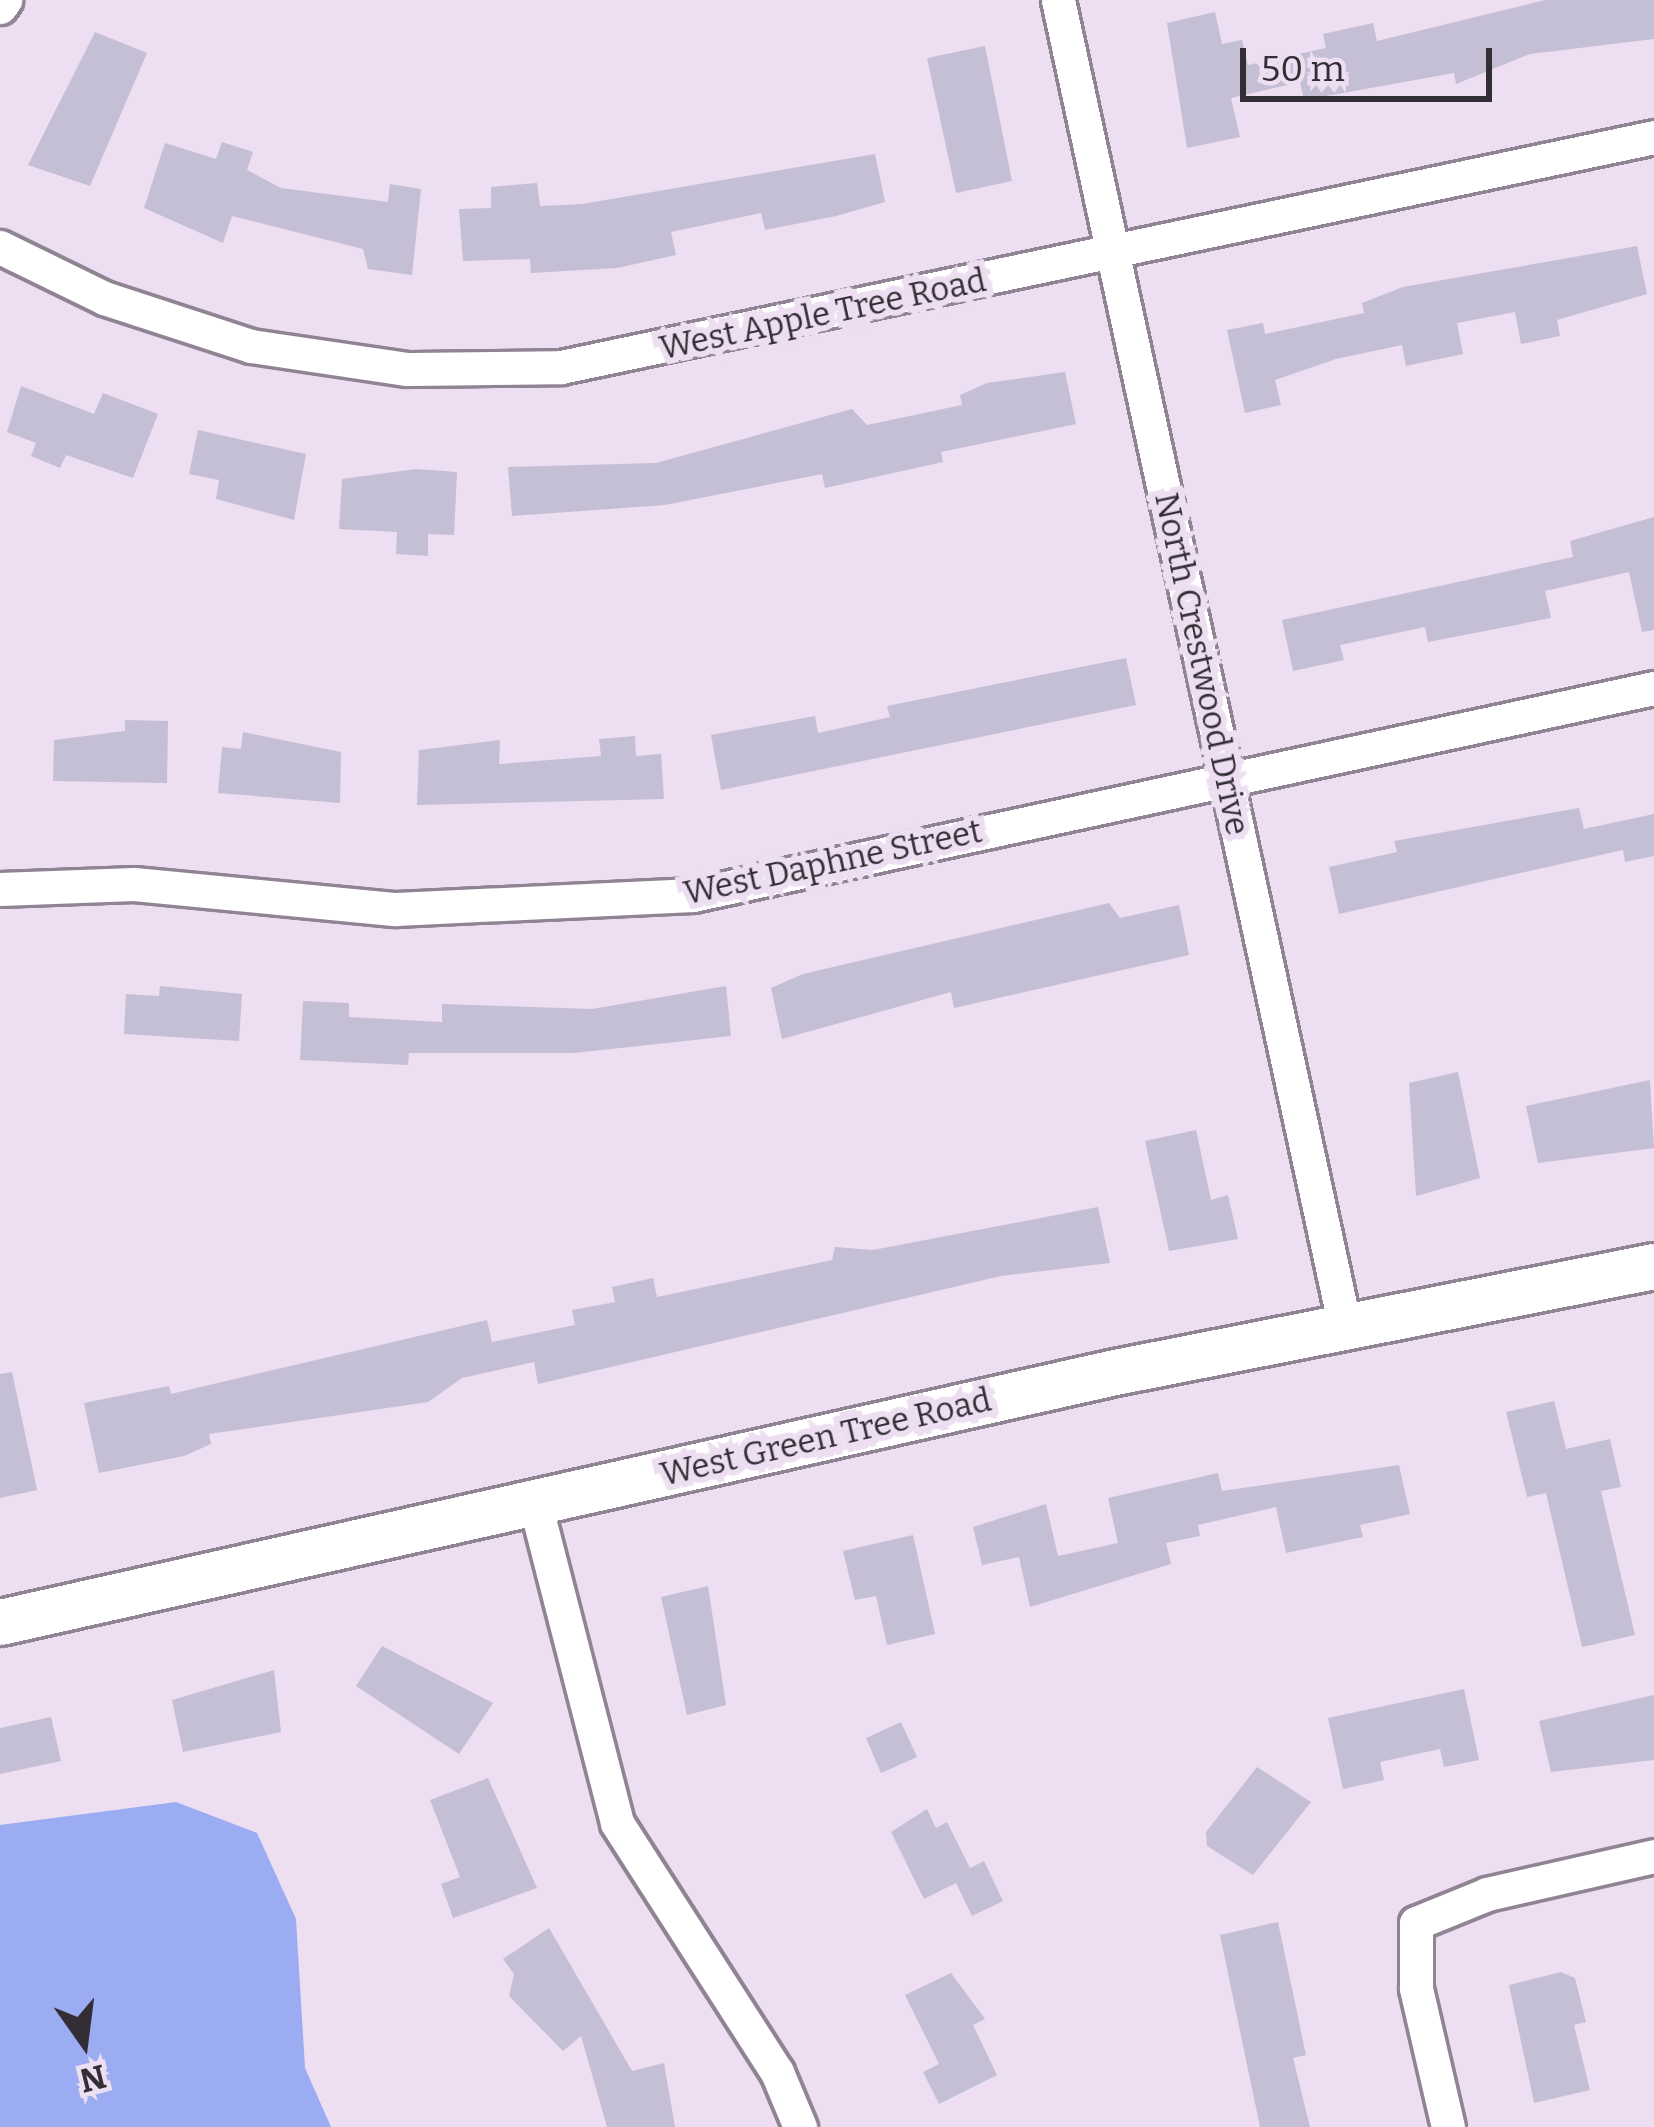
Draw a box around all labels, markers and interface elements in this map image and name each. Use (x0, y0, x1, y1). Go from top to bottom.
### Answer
scale bar (1246, 24, 1498, 98)
text: 50 m (1261, 47, 1345, 91)
street label: West Apple Tree Road (656, 261, 990, 369)
street label: North Crestwood Drive (1145, 489, 1257, 839)
street label: West Daphne Street (680, 812, 986, 914)
street label: West Green Tree Road (657, 1381, 995, 1495)
north arrow (24, 1983, 144, 2103)
text: N (76, 2055, 110, 2100)

